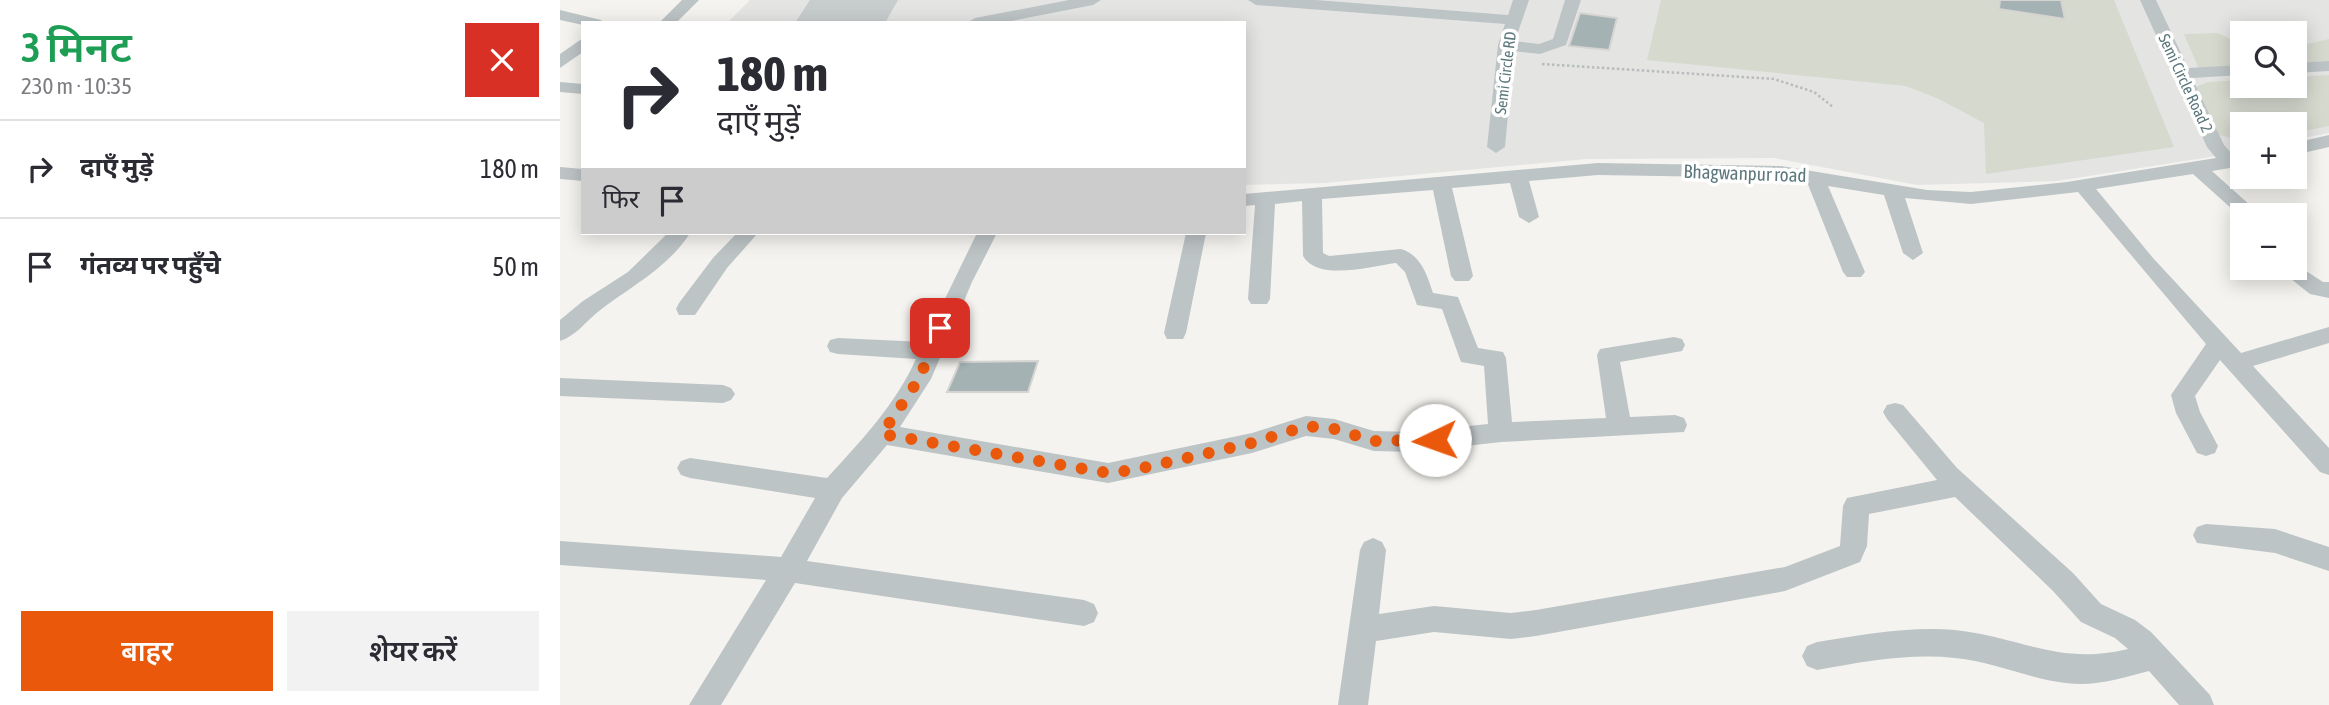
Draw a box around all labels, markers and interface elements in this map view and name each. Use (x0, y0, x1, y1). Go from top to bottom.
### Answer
map controls (2230, 21, 2307, 280)
button: search (2230, 21, 2307, 98)
text: 3 मिनट (21, 23, 132, 71)
button: close (465, 23, 539, 97)
street label: Semi Circle RD (1491, 30, 1519, 115)
street label: Semi Circle Road 2 (2155, 31, 2217, 135)
text: 180 m (717, 45, 828, 101)
icon: right (602, 49, 693, 140)
text: 230 m · 10:35 (21, 73, 132, 99)
text: दाएँ मुड़ें (717, 103, 801, 140)
button: + (2230, 112, 2307, 189)
icon: right (21, 150, 59, 188)
text: दाएँ मुड़ें (80, 152, 153, 182)
text: 180 m (480, 154, 539, 184)
street label: Bhagwanpur road (1683, 160, 1807, 186)
icon: arrive (653, 182, 691, 220)
text: फिर (602, 184, 639, 214)
button: − (2230, 203, 2307, 280)
icon: arrive (21, 248, 59, 286)
text: गंतव्य पर पहुँचे (80, 250, 221, 280)
text: 50 m (492, 252, 539, 282)
pin (910, 298, 970, 358)
icon: arrive (921, 309, 959, 347)
position arrow (1398, 403, 1472, 477)
button: बाहर (21, 611, 273, 691)
button: शेयर करें (287, 611, 539, 691)

